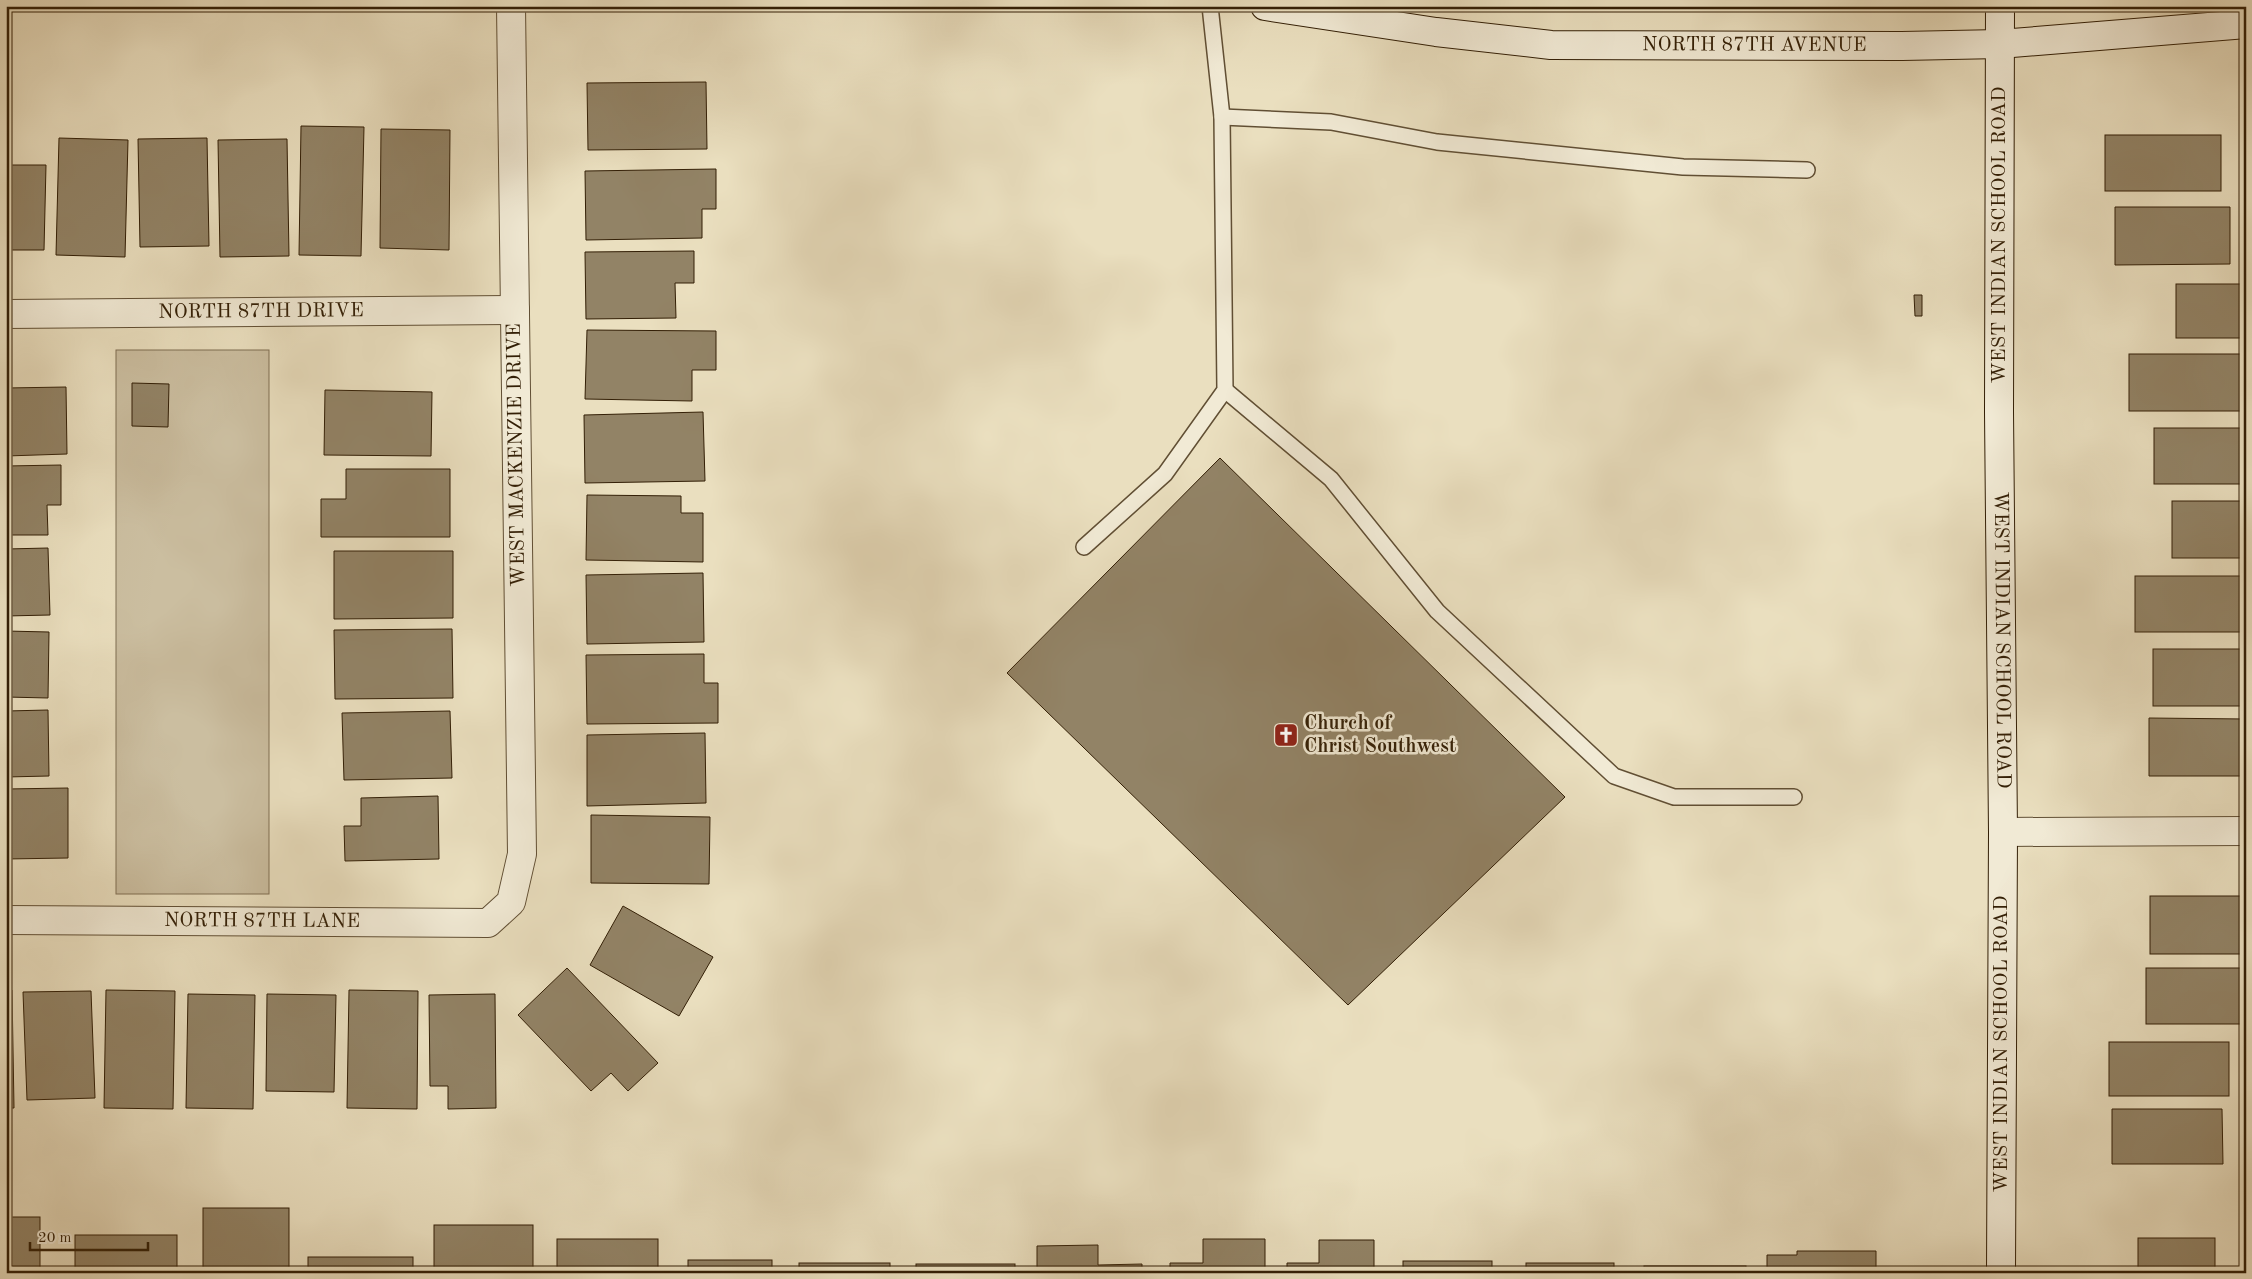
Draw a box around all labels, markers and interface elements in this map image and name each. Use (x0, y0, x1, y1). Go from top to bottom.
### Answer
street label: NORTH 87TH AVENUE (1642, 35, 1867, 56)
street label: WEST INDIAN SCHOOL ROAD (1990, 86, 2010, 384)
street label: NORTH 87TH DRIVE (158, 301, 364, 323)
street label: WEST MACKENZIE DRIVE (505, 323, 529, 587)
street label: WEST INDIAN SCHOOL ROAD (1990, 491, 2013, 789)
place label: Church of Christ Southwest (1304, 714, 1456, 757)
church icon: Church of Christ Southwest (1273, 722, 1299, 748)
street label: WEST INDIAN SCHOOL ROAD (1992, 895, 2012, 1193)
street label: NORTH 87TH LANE (164, 911, 360, 932)
scale bar (30, 1219, 148, 1251)
text: 20 m (38, 1231, 72, 1246)

